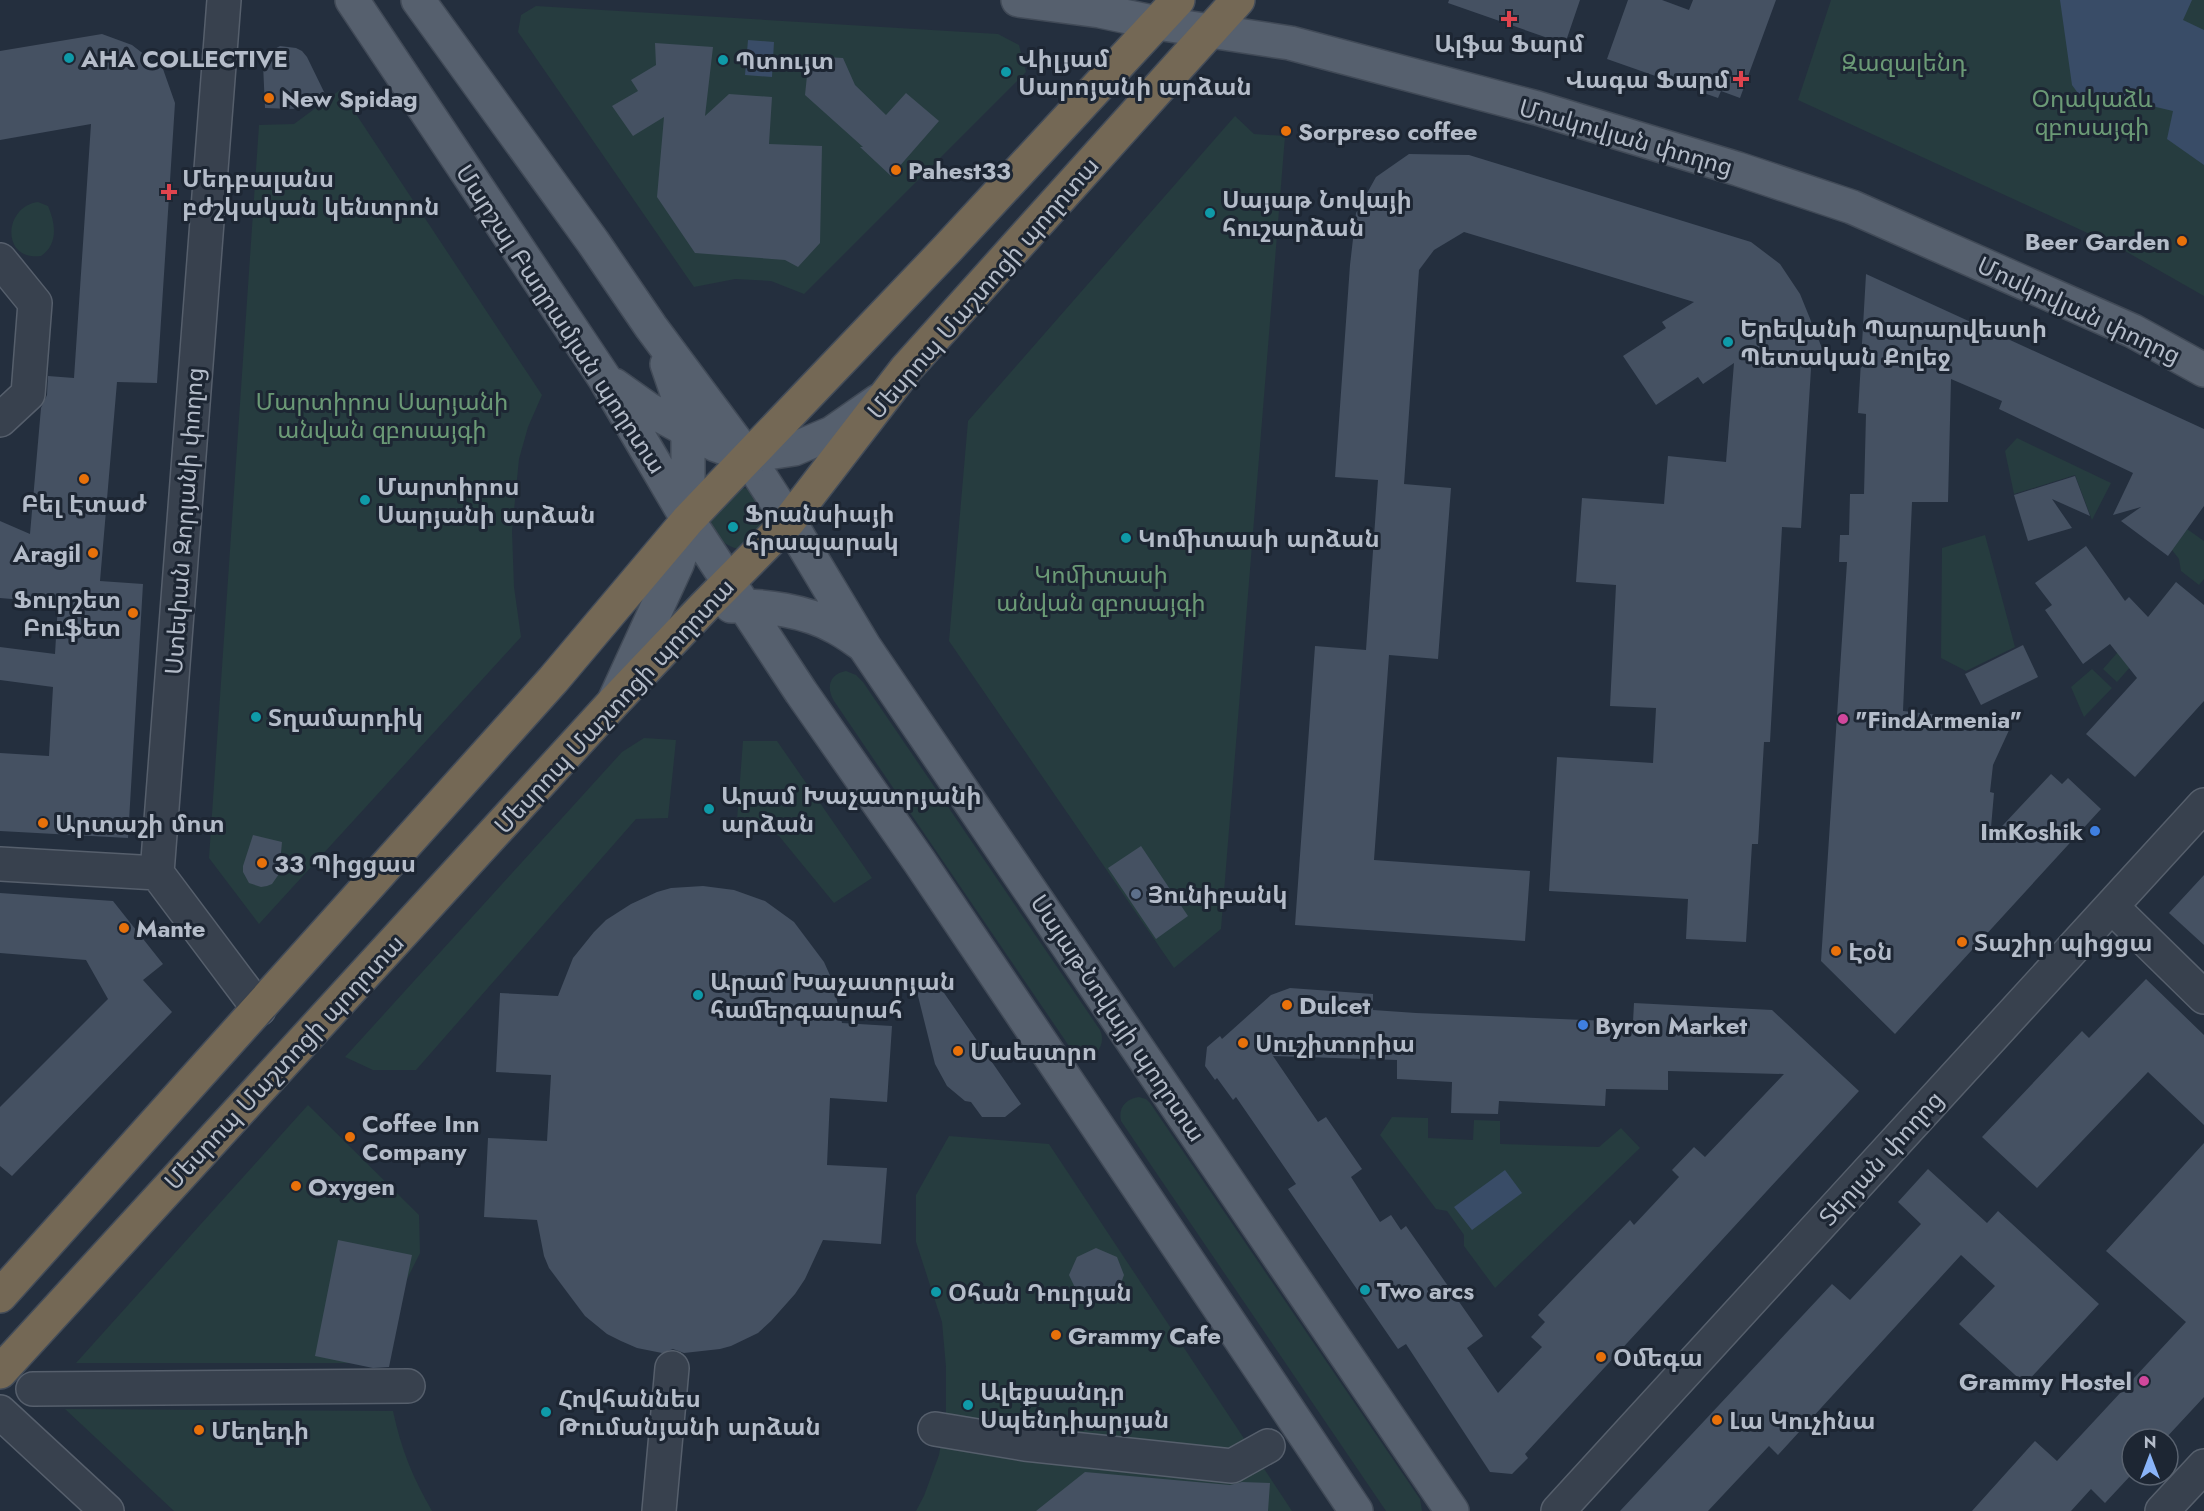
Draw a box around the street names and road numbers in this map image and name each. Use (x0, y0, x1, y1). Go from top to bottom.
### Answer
street label: Մոսկովյան փողոց (1515, 90, 1737, 184)
street label: Մեսրոպ Մաշտոցի պողոտա (859, 149, 1107, 427)
street label: Մարշալ Բաղրամյան պողոտա (447, 157, 675, 481)
street label: Մոսկովյան փողոց (1972, 247, 2186, 373)
street label: Ստեփան Զորյանի փողոց (156, 366, 212, 676)
street label: Մեսրոպ Մաշտոցի պողոտա (486, 570, 742, 842)
street label: Սայաթ-Նովայի պողոտա (1022, 887, 1214, 1149)
street label: Մեսրոպ Մաշտոցի պողոտա (156, 926, 412, 1198)
street label: Տերյան փողոց (1811, 1083, 1951, 1233)

